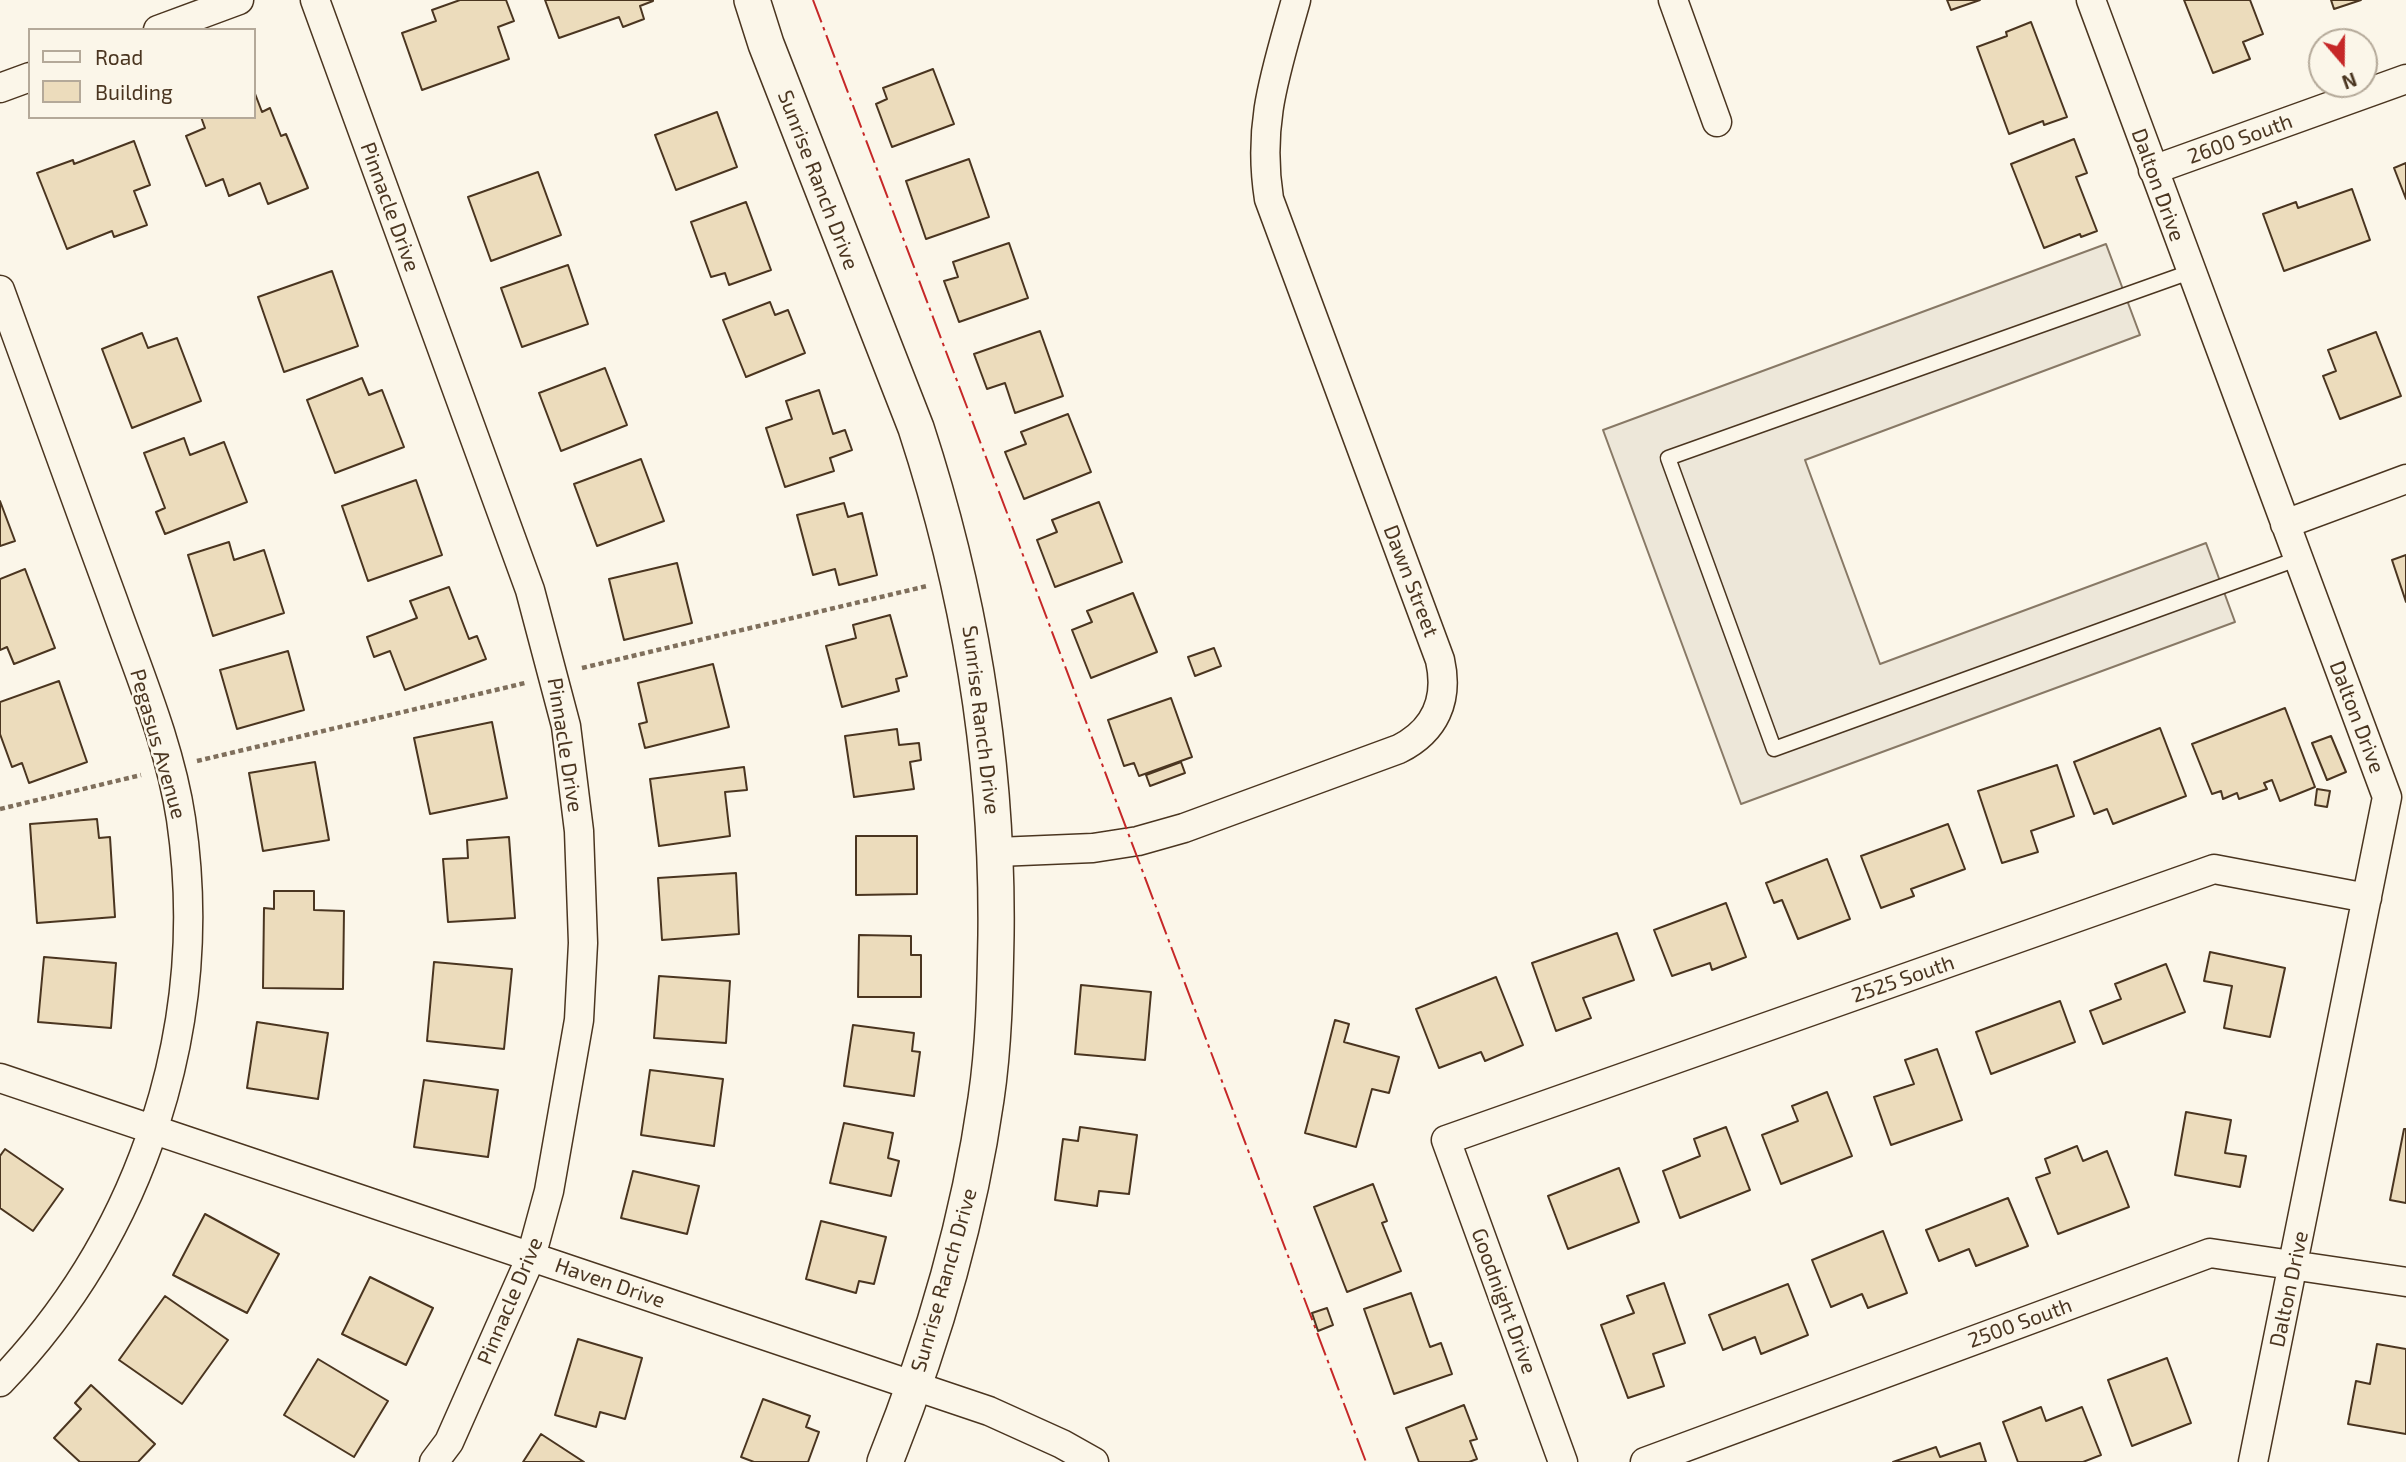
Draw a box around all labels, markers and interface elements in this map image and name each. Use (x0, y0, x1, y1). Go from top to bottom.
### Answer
legend (28, 28, 256, 119)
north arrow (2308, 28, 2378, 98)
text: Road (95, 44, 143, 69)
text: N (2339, 68, 2360, 94)
text: Building (95, 79, 173, 104)
street label: Sunrise Ranch Drive (772, 87, 864, 273)
street label: 2600 South (2184, 108, 2296, 170)
street label: Dalton Drive (2126, 125, 2190, 245)
street label: Pinnacle Drive (355, 139, 425, 275)
street label: Dawn Street (1378, 521, 1444, 641)
street label: Sunrise Ranch Drive (957, 624, 1005, 816)
street label: Dalton Drive (2324, 657, 2390, 777)
street label: Pegasus Avenue (125, 666, 191, 822)
street label: Pinnacle Drive (542, 676, 588, 814)
street label: 2525 South (1848, 950, 1958, 1008)
street label: Sunrise Ranch Drive (906, 1185, 982, 1375)
street label: Goodnight Drive (1466, 1225, 1542, 1377)
street label: Dalton Drive (2264, 1229, 2314, 1349)
street label: Pinnacle Drive (472, 1234, 548, 1368)
street label: Haven Drive (552, 1252, 668, 1314)
street label: 2500 South (1965, 1293, 2075, 1353)

